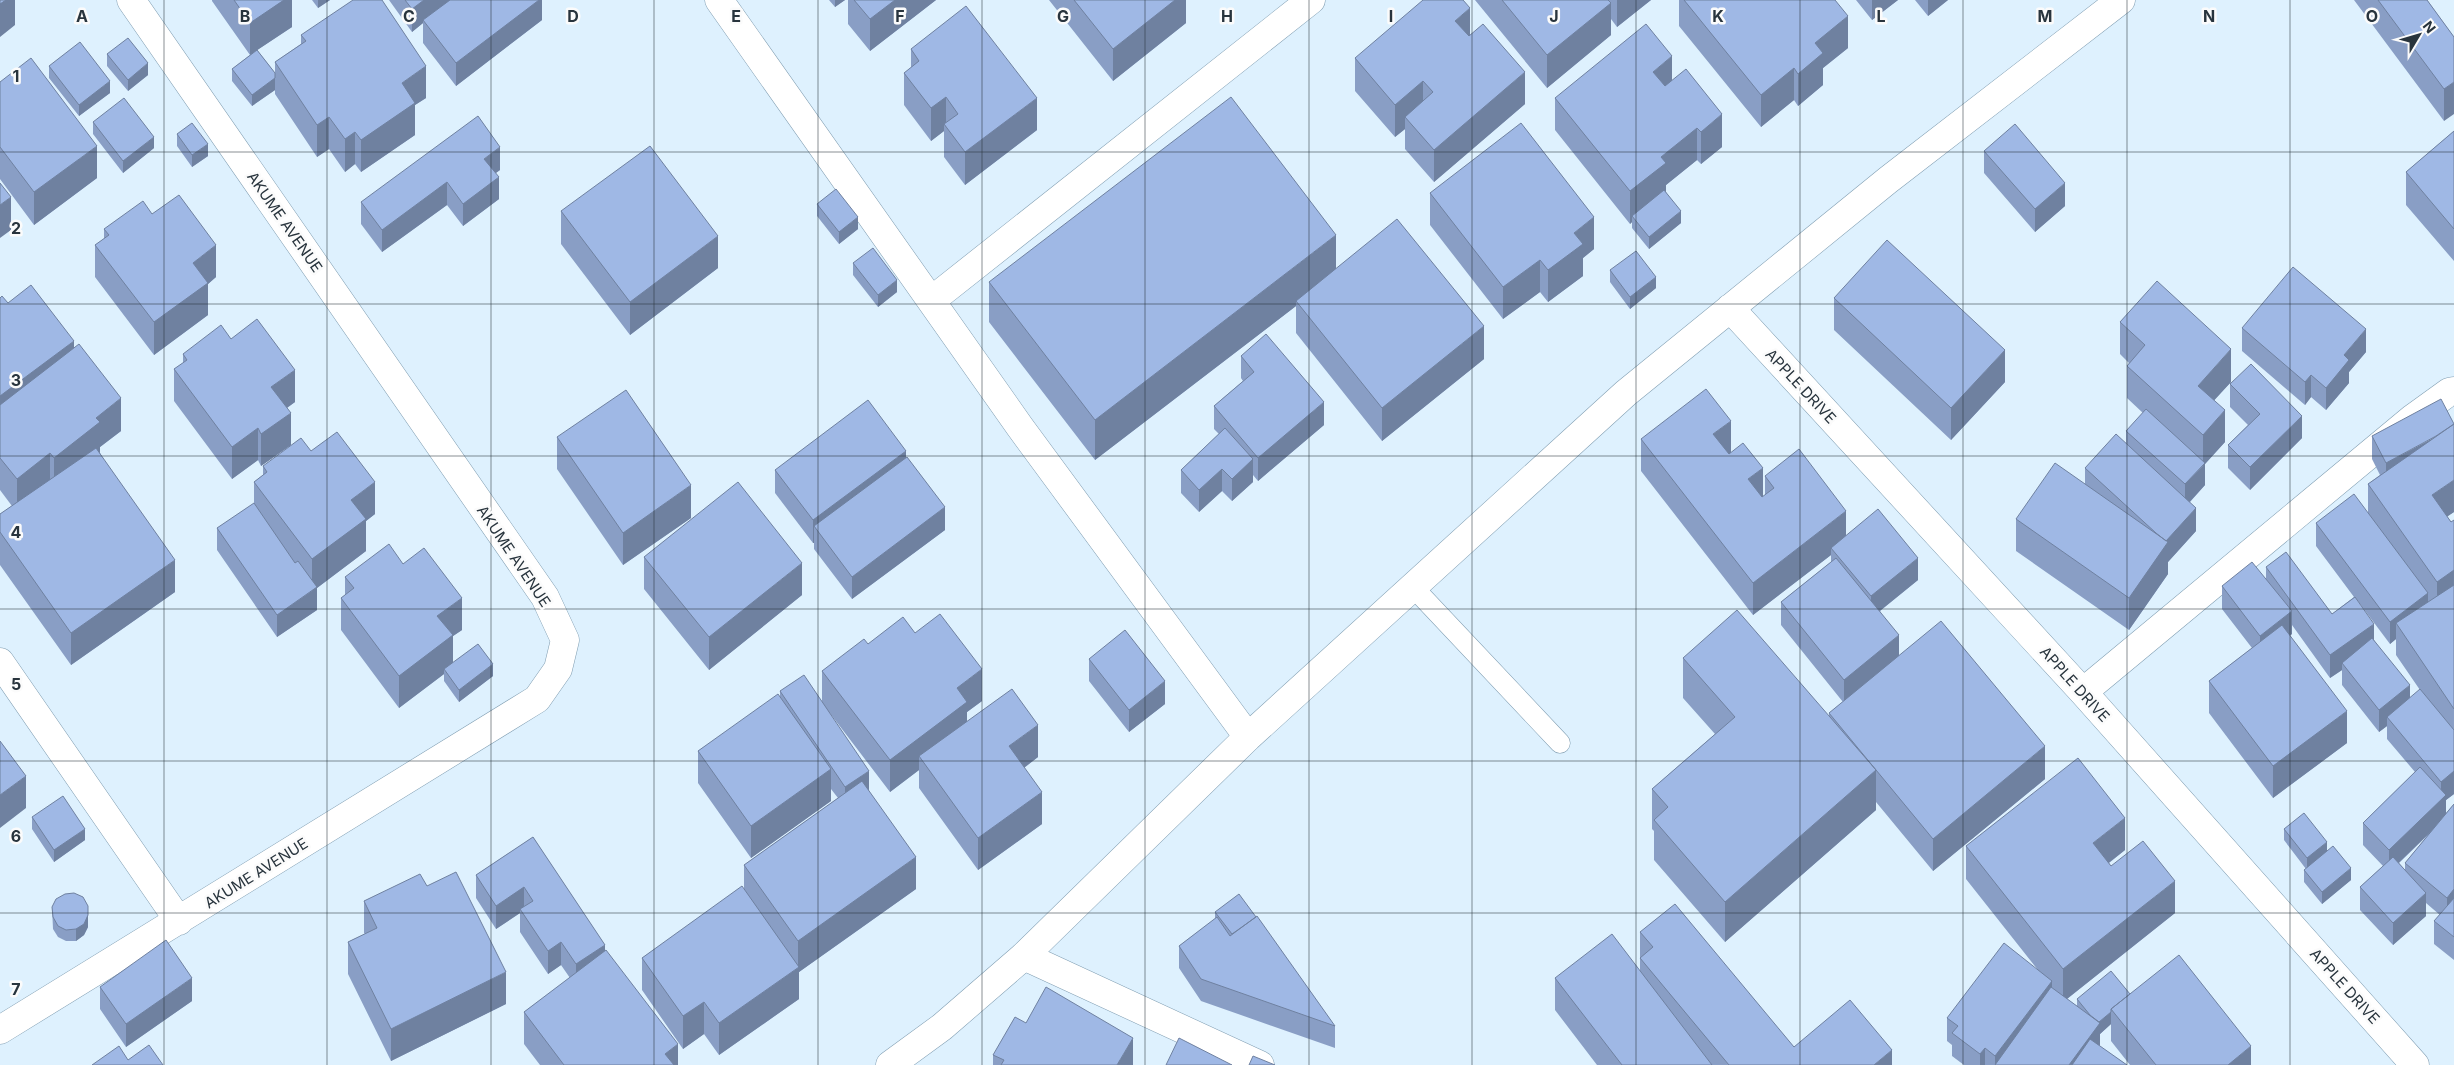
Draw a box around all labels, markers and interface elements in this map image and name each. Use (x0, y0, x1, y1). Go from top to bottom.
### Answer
text: A (76, 6, 88, 26)
text: B (240, 6, 250, 26)
text: C (403, 6, 415, 26)
text: D (567, 6, 579, 26)
text: E (731, 6, 741, 26)
text: F (895, 6, 905, 26)
text: G (1057, 6, 1069, 26)
text: H (1221, 6, 1233, 26)
text: I (1389, 6, 1393, 26)
text: J (1549, 6, 1559, 26)
text: K (1712, 6, 1724, 26)
text: L (1876, 6, 1886, 26)
text: M (2038, 6, 2052, 26)
text: N (2203, 6, 2215, 26)
text: O (2366, 6, 2378, 26)
north arrow (2394, 10, 2444, 60)
text: N (2420, 17, 2440, 36)
text: 1 (13, 66, 19, 86)
street label: AKUME AVENUE (243, 168, 327, 276)
text: 2 (11, 218, 21, 238)
street label: APPLE DRIVE (1762, 345, 1840, 427)
text: 3 (11, 370, 21, 390)
street label: AKUME AVENUE (473, 502, 555, 610)
text: 4 (11, 522, 22, 542)
street label: APPLE DRIVE (2036, 642, 2114, 726)
text: 5 (11, 674, 21, 694)
text: 6 (11, 826, 21, 846)
street label: AKUME AVENUE (201, 834, 311, 912)
street label: APPLE DRIVE (2306, 944, 2384, 1028)
text: 7 (11, 979, 21, 999)

